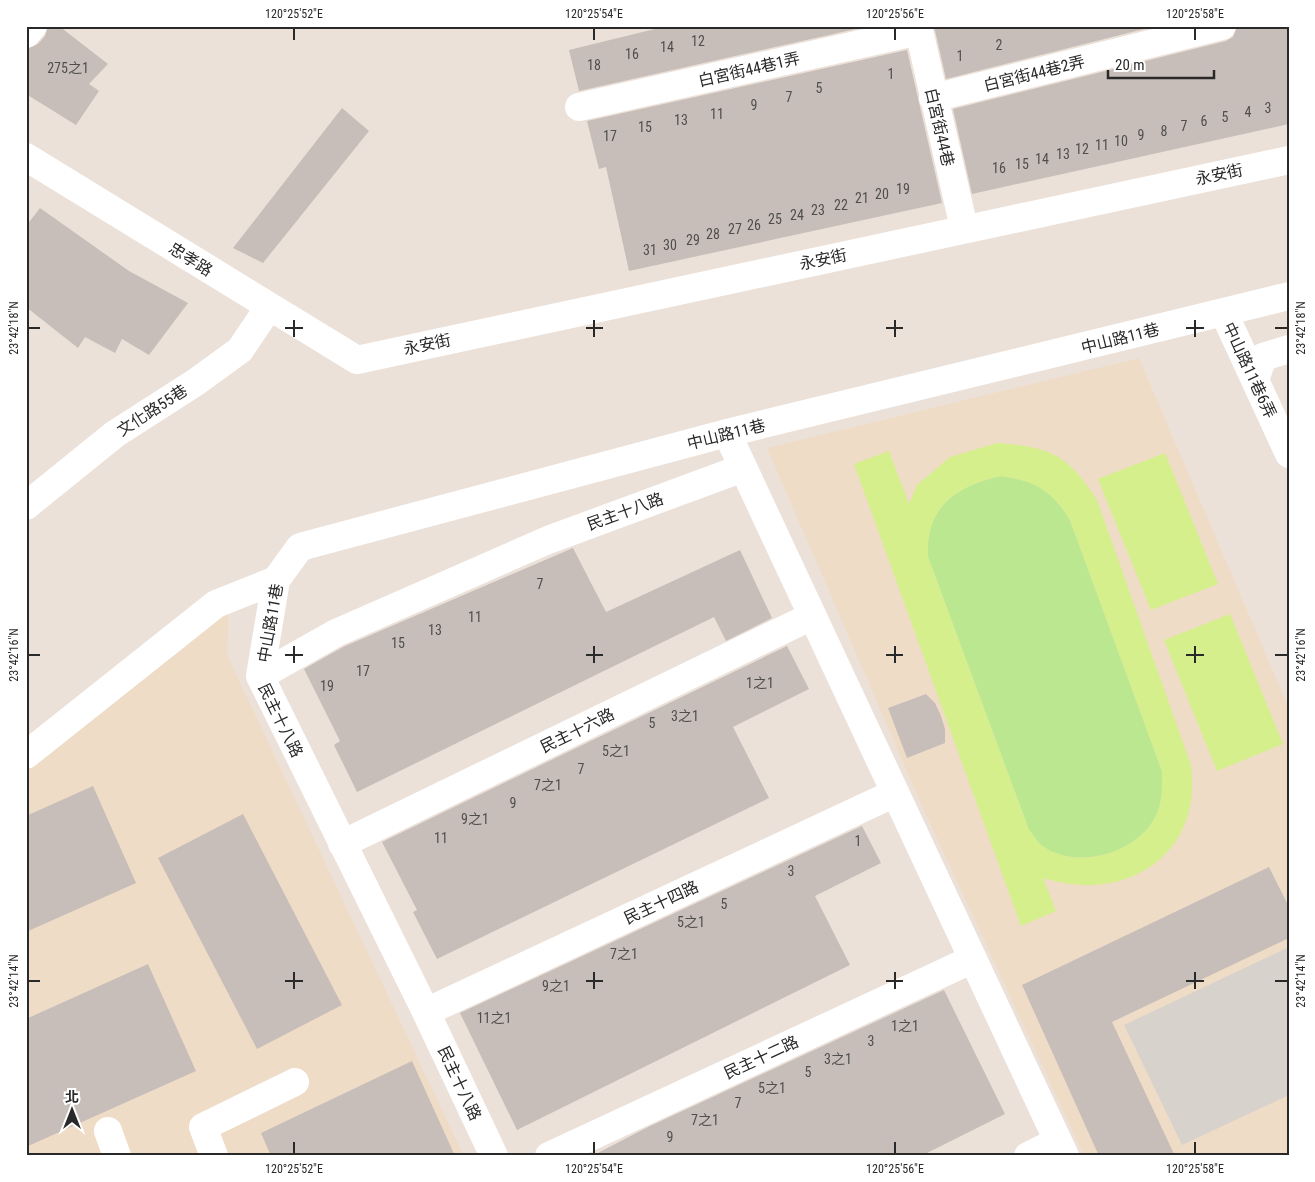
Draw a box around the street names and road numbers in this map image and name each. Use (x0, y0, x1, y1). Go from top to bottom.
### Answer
street label: 白宮街44巷1弄 (696, 49, 802, 90)
street label: 白宮街44巷2弄 (982, 52, 1087, 95)
street label: 白宮街44巷 (921, 86, 958, 168)
street label: 永安街 (1194, 160, 1245, 189)
street label: 忠孝路 (165, 239, 216, 280)
street label: 永安街 (798, 245, 849, 274)
street label: 中山路11巷6弄 (1219, 319, 1280, 421)
street label: 中山路11巷 (1079, 320, 1161, 357)
street label: 永安街 (402, 330, 453, 359)
street label: 文化路55巷 (114, 381, 191, 440)
street label: 中山路11巷 (685, 416, 767, 453)
street label: 民主十八路 (584, 489, 666, 534)
street label: 中山路11巷 (254, 582, 287, 664)
street label: 民主十八路 (254, 680, 307, 760)
street label: 民主十六路 (537, 704, 617, 757)
street label: 民主十四路 (621, 877, 701, 928)
street label: 民主十二路 (721, 1032, 801, 1083)
street label: 民主十八路 (434, 1043, 485, 1123)

